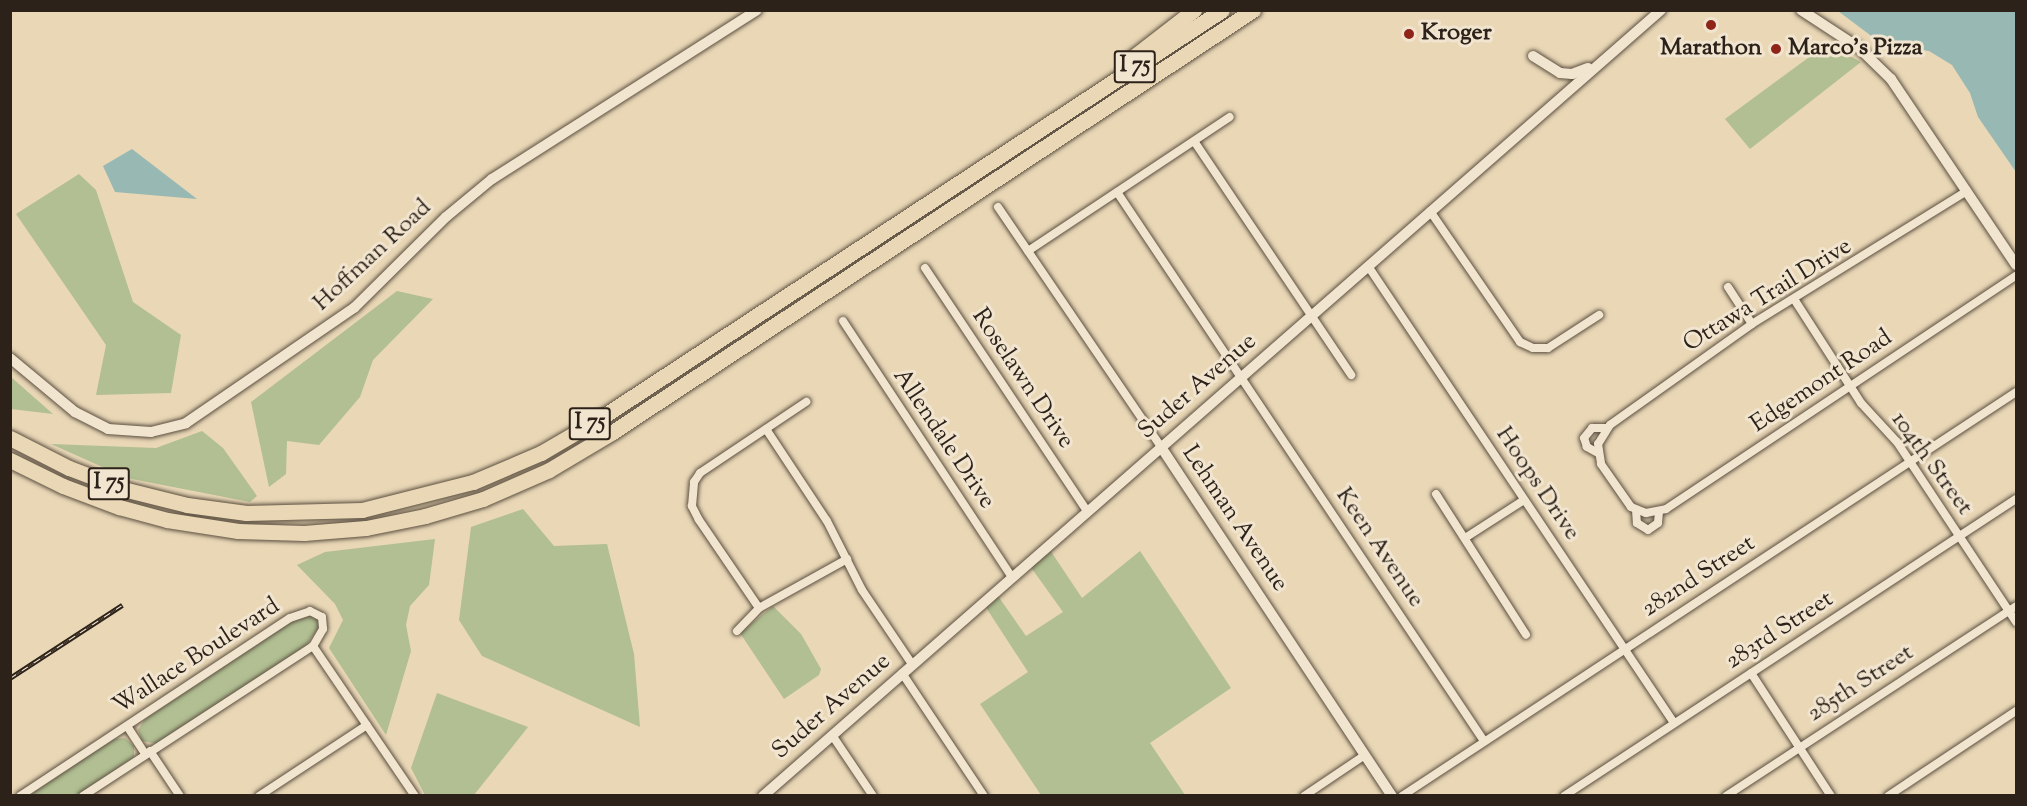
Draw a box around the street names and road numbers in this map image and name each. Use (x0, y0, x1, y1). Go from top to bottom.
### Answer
road number: I 75 (1112, 48, 1158, 86)
street label: Hoffman Road (308, 194, 438, 318)
street label: Ottawa Trail Drive (1679, 233, 1857, 359)
street label: Roselawn Drive (965, 304, 1079, 454)
street label: Edgemont Road (1746, 324, 1898, 440)
street label: Suder Avenue (1133, 328, 1263, 446)
street label: Allendale Drive (886, 363, 1000, 515)
road number: I 75 (568, 405, 612, 443)
street label: 104th Street (1884, 407, 1978, 521)
street label: Hoops Drive (1489, 422, 1585, 546)
street label: Lehman Avenue (1175, 440, 1293, 598)
road number: I 75 (86, 465, 132, 503)
street label: Keen Avenue (1328, 483, 1430, 613)
street label: 282nd Street (1637, 530, 1761, 624)
street label: 283rd Street (1721, 586, 1839, 676)
street label: Wallace Boulevard (108, 592, 286, 722)
street label: 285th Street (1802, 639, 1920, 729)
street label: Suder Avenue (767, 648, 897, 766)

